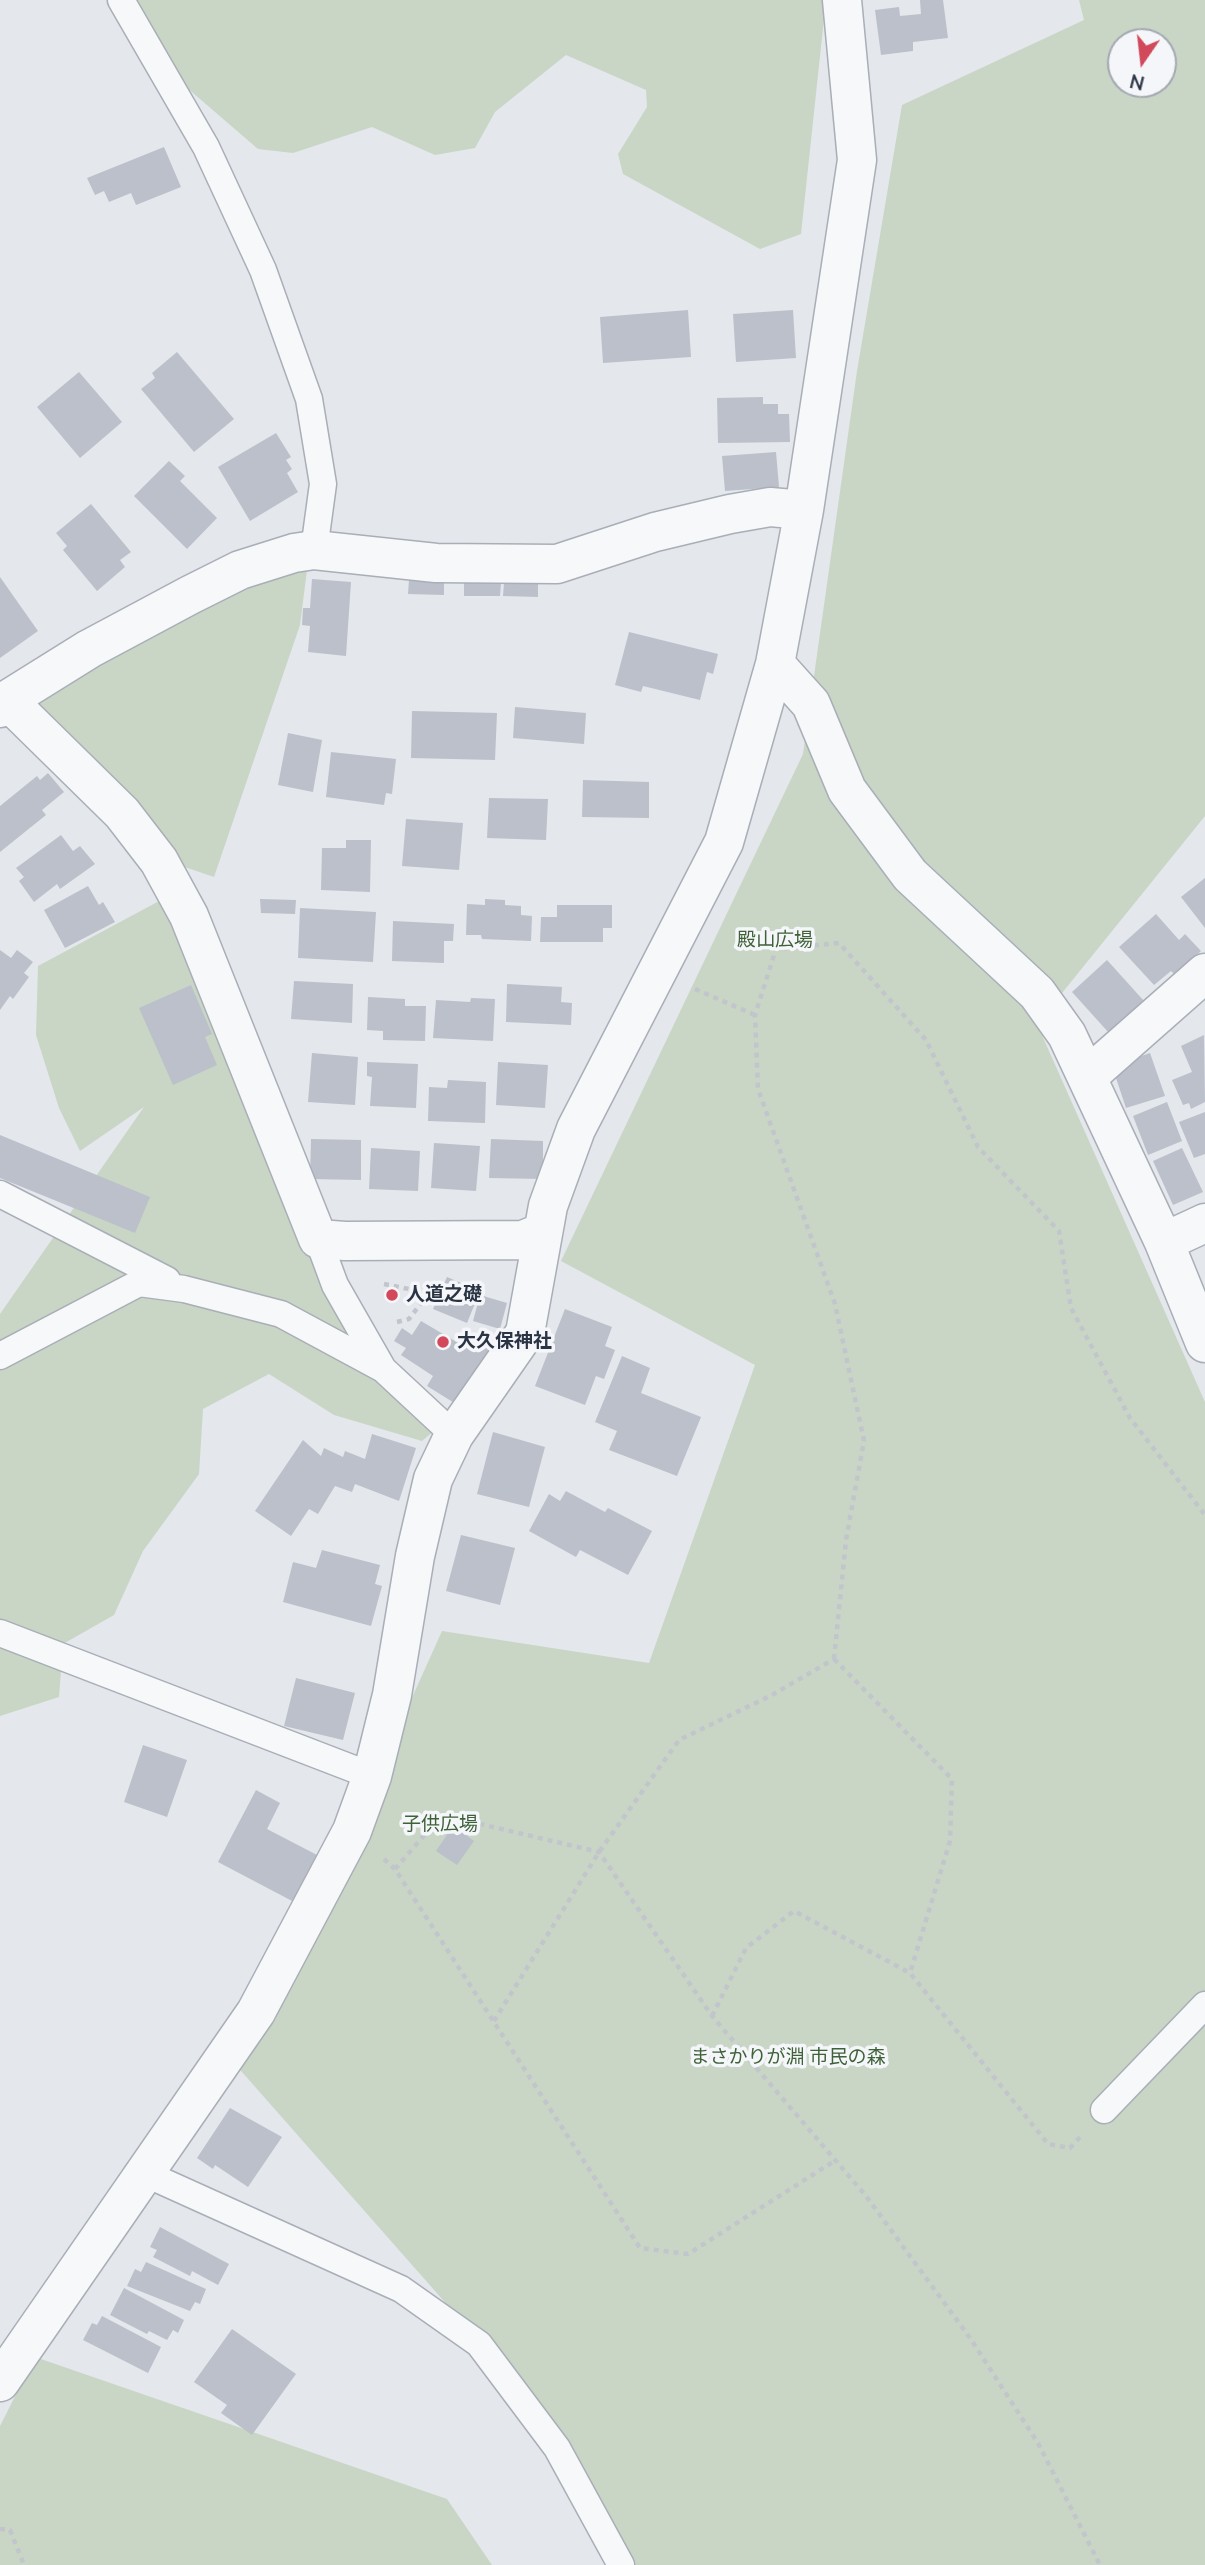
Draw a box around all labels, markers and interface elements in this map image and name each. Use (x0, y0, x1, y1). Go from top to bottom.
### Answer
north arrow (1107, 28, 1177, 98)
text: N (1127, 67, 1147, 96)
park label: 殿山広場 (737, 930, 813, 952)
place label: 人道之礎 (406, 1284, 482, 1306)
marker: 人道之礎 (384, 1287, 400, 1303)
place label: 大久保神社 (457, 1331, 552, 1353)
marker: 大久保神社 (435, 1334, 451, 1350)
park label: 子供広場 (402, 1814, 478, 1836)
park label: まさかりが淵 市民の森 (691, 2047, 885, 2069)

